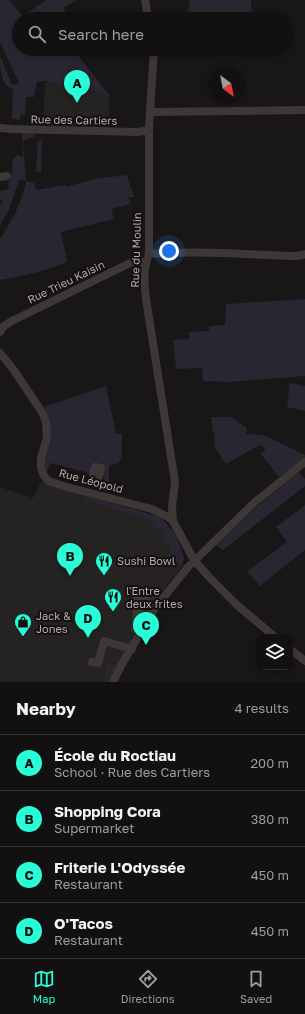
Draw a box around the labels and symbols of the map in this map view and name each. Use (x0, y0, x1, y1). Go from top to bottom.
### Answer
north arrow (209, 68, 245, 104)
pin: A (64, 70, 90, 103)
street label: Rue des Cartiers (30, 112, 118, 127)
street label: Rue du Moulin (128, 212, 143, 288)
your location (159, 241, 179, 261)
street label: Rue Trieu Kaisin (25, 257, 106, 306)
street label: Rue Léopold (58, 466, 125, 495)
pin: B (57, 543, 83, 576)
restaurant icon: Sushi Bowl (94, 551, 114, 576)
place label: Sushi Bowl (117, 554, 176, 567)
place label: l'Entre deux frites (126, 584, 183, 610)
restaurant icon: l'Entre deux frites (103, 587, 123, 612)
pin: D (75, 605, 101, 638)
place label: Jack & Jones (36, 609, 71, 635)
shop icon: Jack & Jones (13, 612, 33, 637)
pin: C (133, 612, 159, 645)

